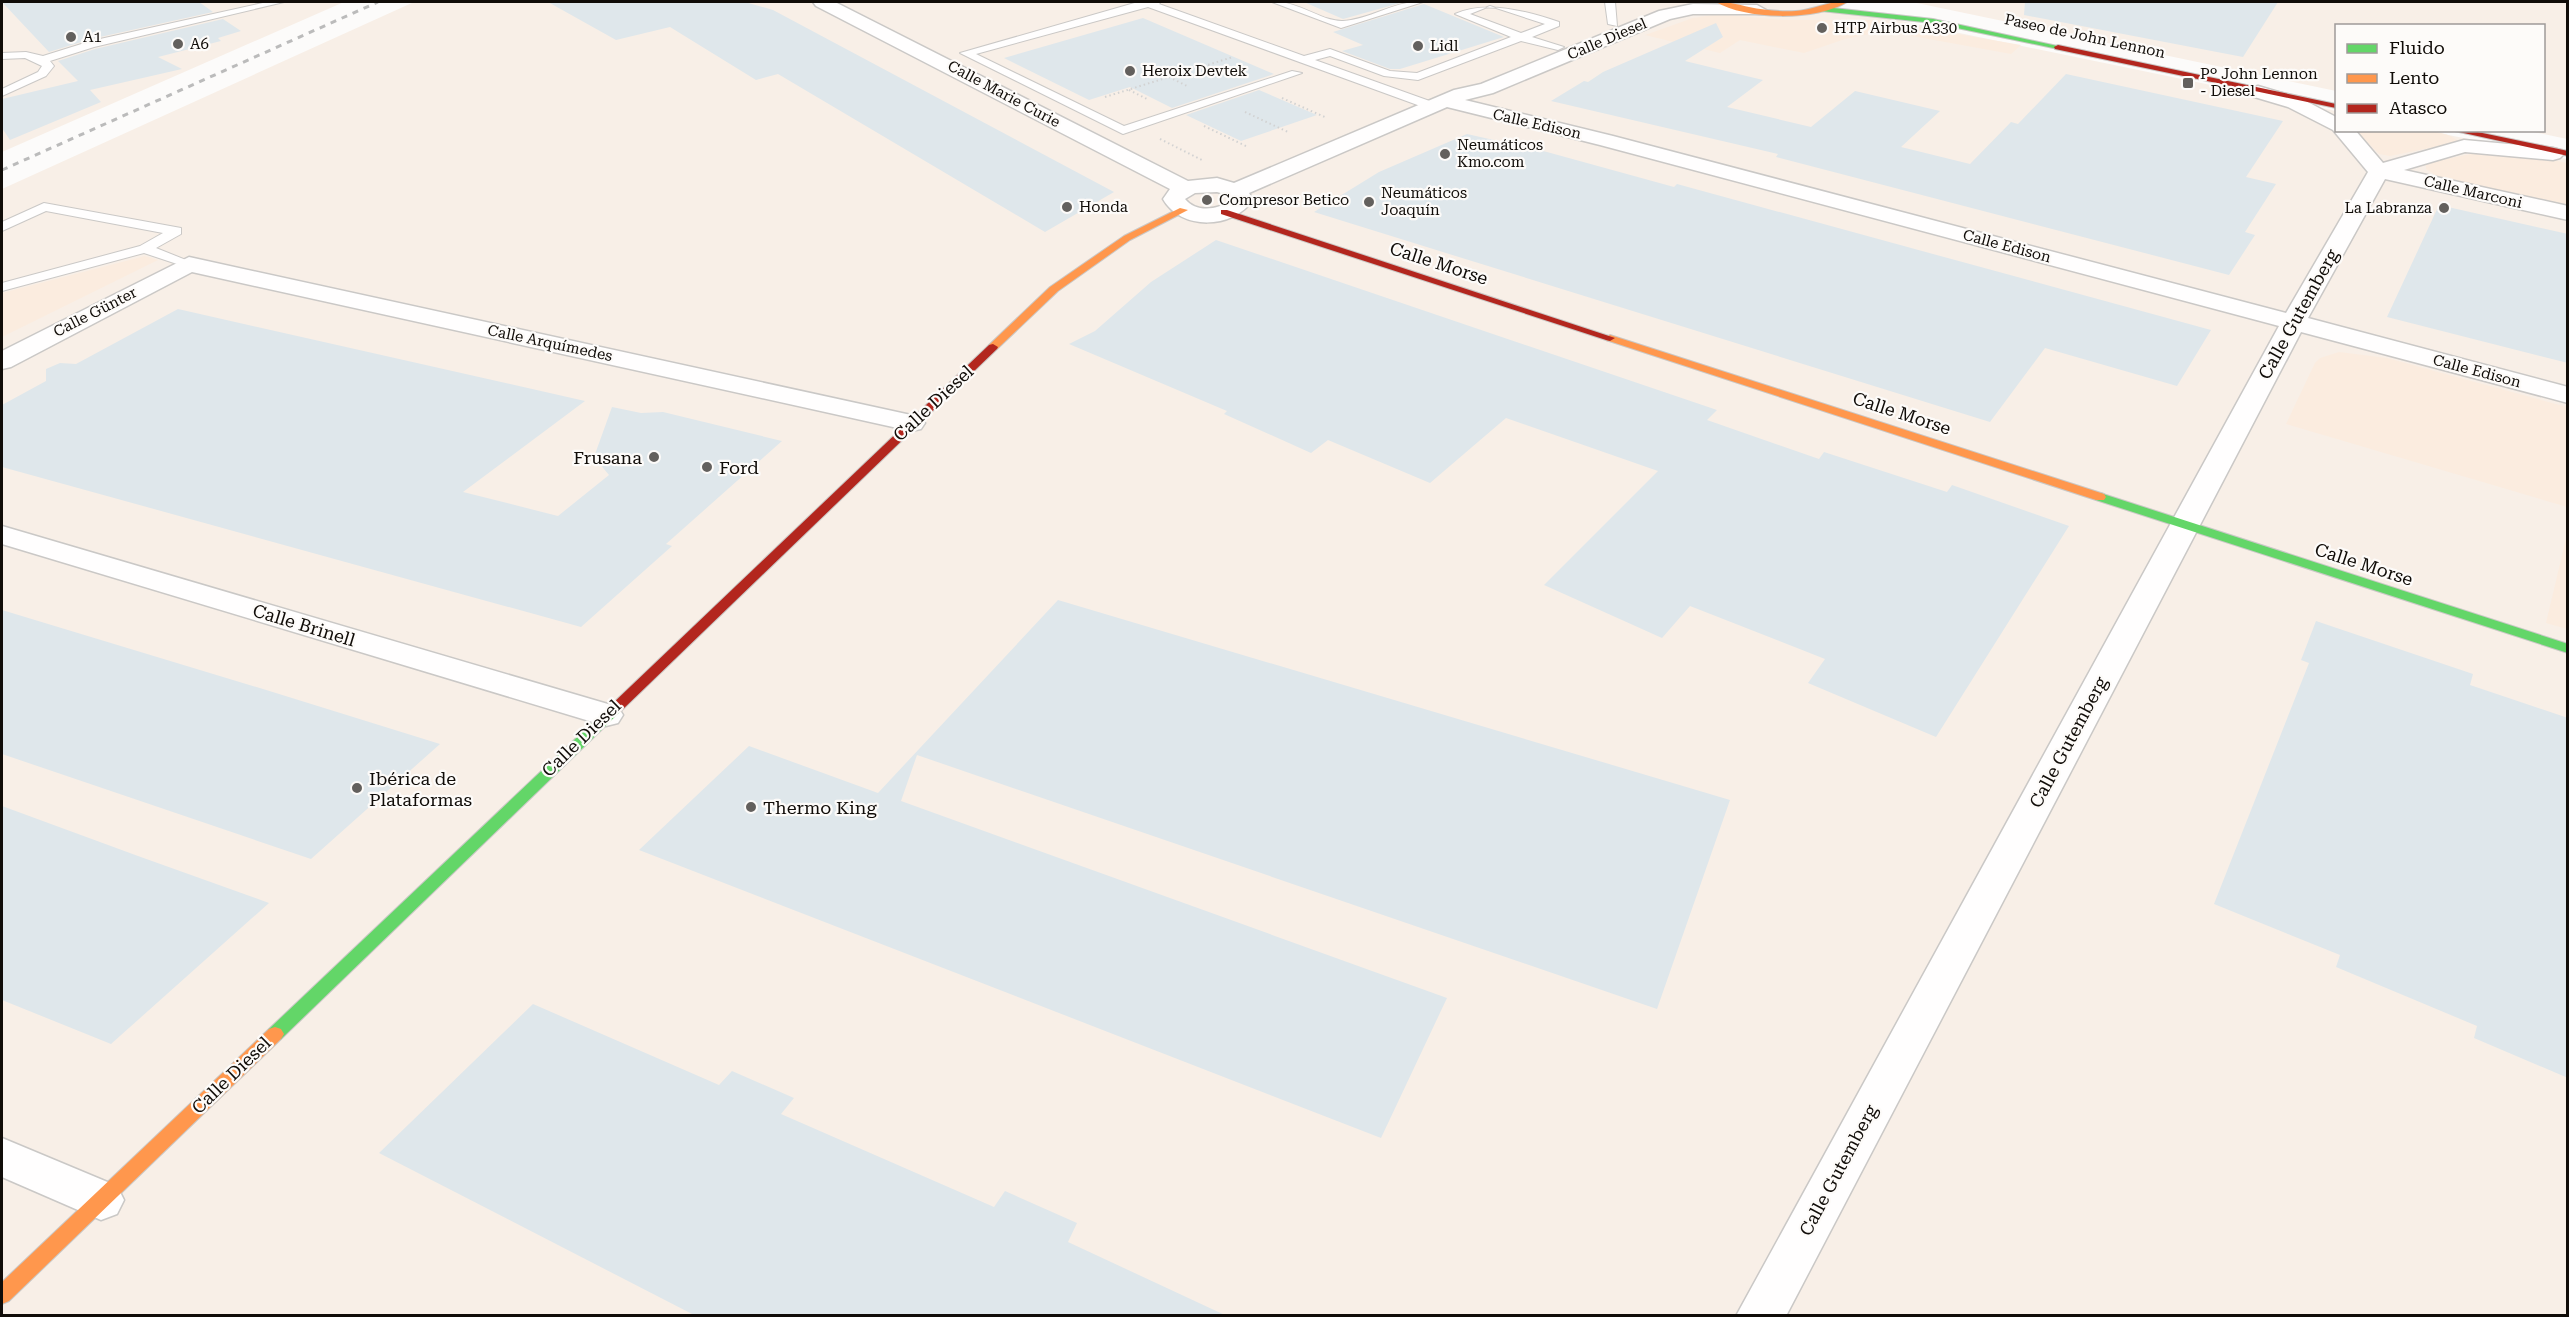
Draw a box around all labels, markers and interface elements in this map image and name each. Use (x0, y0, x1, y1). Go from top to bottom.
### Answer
street label: Paseo de John Lennon (2003, 10, 2167, 62)
street label: Calle Diesel (1565, 14, 1650, 64)
place label: HTP Airbus A330 (1834, 19, 1957, 37)
marker: HTP Airbus A330 (1815, 21, 1829, 35)
legend (2335, 24, 2545, 132)
place label: A1 (83, 28, 102, 46)
marker: A1 (64, 30, 78, 44)
place label: A6 (190, 35, 209, 53)
marker: A6 (171, 37, 185, 51)
place label: Lidl (1430, 37, 1459, 55)
text: Fluido (2389, 37, 2445, 58)
marker: Lidl (1411, 39, 1425, 53)
street label: Calle Marie Curie (945, 57, 1063, 131)
place label: Heroix Devtek (1142, 62, 1248, 80)
marker: Heroix Devtek (1123, 64, 1137, 78)
place label: Pº John Lennon - Diesel (2200, 65, 2318, 100)
text: Lento (2389, 67, 2439, 88)
marker: Pº John Lennon - Diesel (2181, 76, 2195, 90)
text: Atasco (2389, 97, 2447, 118)
street label: Calle Edison (1491, 105, 1583, 143)
place label: Neumáticos Kmo.com (1457, 136, 1543, 171)
marker: Neumáticos Kmo.com (1438, 147, 1452, 161)
street label: Calle Marconi (2422, 172, 2524, 212)
place label: Neumáticos Joaquín (1381, 184, 1467, 219)
place label: Compresor Betico (1219, 191, 1349, 209)
marker: Compresor Betico (1200, 193, 1214, 207)
marker: Neumáticos Joaquín (1362, 195, 1376, 209)
place label: Honda (1079, 198, 1128, 216)
place label: La Labranza (2344, 199, 2432, 217)
marker: Honda (1060, 200, 1074, 214)
marker: La Labranza (2437, 201, 2451, 215)
street label: Calle Edison (1961, 226, 2053, 266)
street label: Calle Morse (1387, 237, 1491, 289)
street label: Calle Gutemberg (2254, 245, 2343, 383)
street label: Calle Günter (50, 283, 140, 341)
street label: Calle Arquímedes (486, 321, 614, 365)
street label: Calle Edison (2431, 351, 2523, 391)
street label: Calle Diesel (889, 360, 978, 445)
street label: Calle Morse (1850, 387, 1954, 439)
place label: Frusana (573, 447, 642, 468)
marker: Frusana (647, 450, 661, 464)
place label: Ford (719, 457, 759, 478)
marker: Ford (700, 460, 714, 474)
street label: Calle Morse (2312, 538, 2416, 590)
street label: Calle Brinell (250, 599, 358, 651)
street label: Calle Gutemberg (2025, 672, 2112, 811)
street label: Calle Diesel (537, 695, 625, 781)
place label: Ibérica de Plataformas (369, 768, 472, 810)
marker: Ibérica de Plataformas (350, 781, 364, 795)
place label: Thermo King (763, 797, 877, 818)
marker: Thermo King (744, 800, 758, 814)
street label: Calle Diesel (187, 1032, 275, 1118)
street label: Calle Gutemberg (1795, 1100, 1882, 1239)

